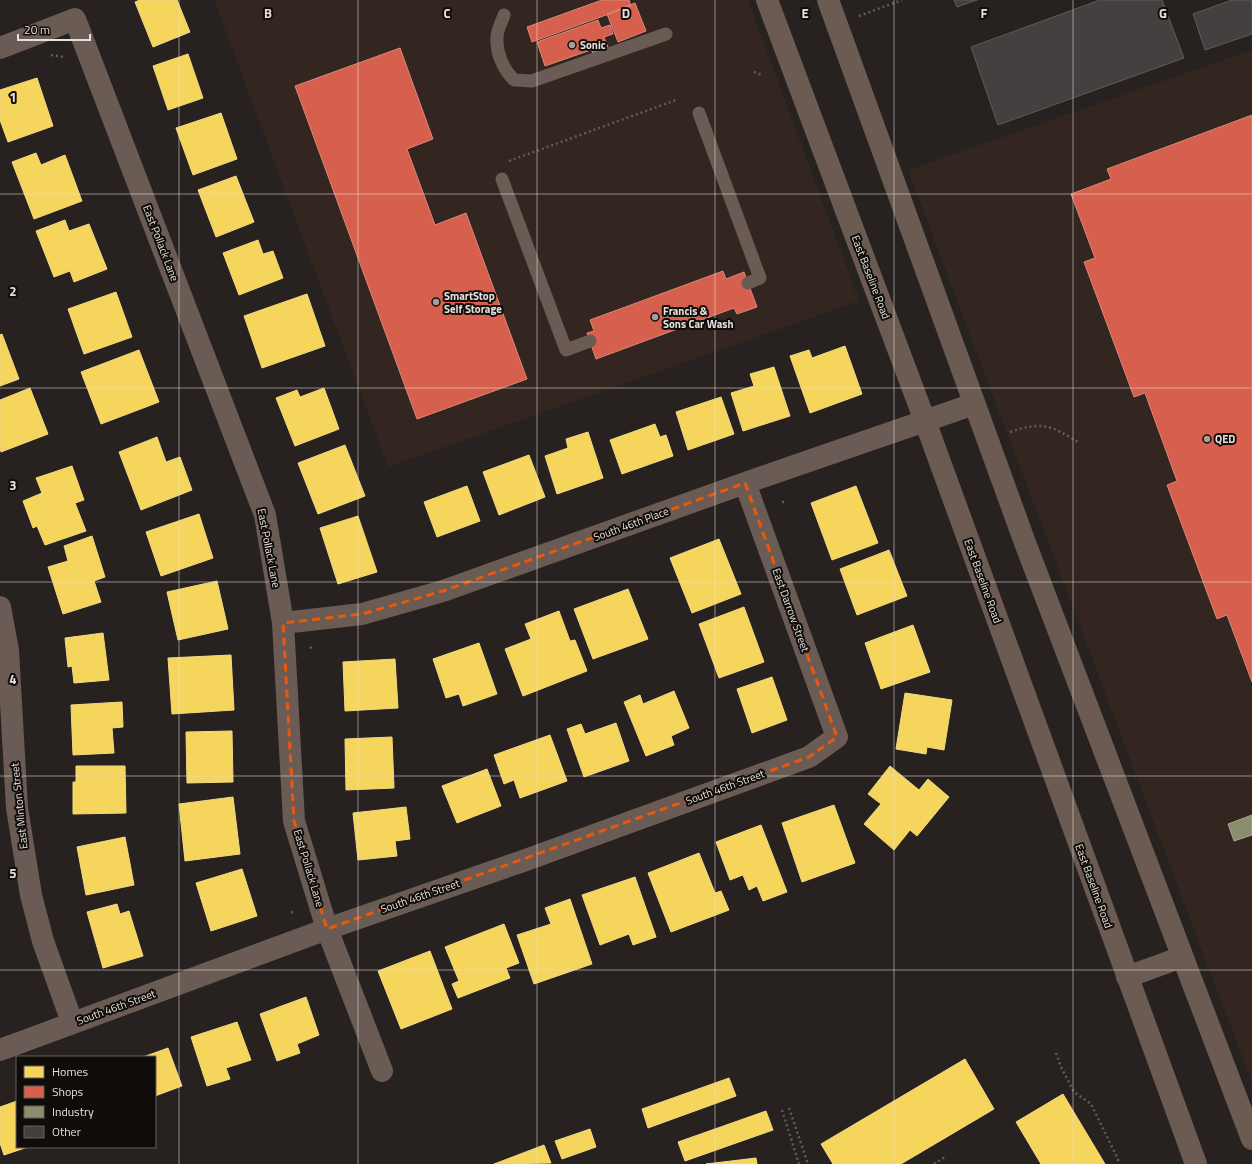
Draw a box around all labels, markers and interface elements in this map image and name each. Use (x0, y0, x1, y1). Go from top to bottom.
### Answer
text: B (264, 3, 272, 23)
text: C (443, 3, 451, 23)
text: D (622, 3, 630, 23)
text: E (801, 3, 809, 23)
text: F (981, 3, 988, 23)
text: G (1159, 3, 1167, 23)
scale bar (18, 16, 90, 42)
text: 20 m (24, 20, 50, 39)
place label: Sonic (580, 37, 606, 53)
marker: Sonic (567, 40, 577, 50)
text: 1 (9, 87, 17, 107)
street label: East Pollack Lane (139, 203, 183, 284)
street label: East Baseline Road (848, 233, 894, 321)
text: 2 (9, 281, 17, 301)
place label: SmartStop Self Storage (444, 288, 502, 317)
marker: SmartStop Self Storage (431, 297, 441, 307)
place label: Francis & Sons Car Wash (663, 303, 734, 332)
marker: Francis & Sons Car Wash (650, 312, 660, 322)
place label: QED (1215, 431, 1235, 447)
marker: QED (1202, 434, 1212, 444)
text: 3 (9, 475, 17, 495)
street label: South 46th Place (591, 503, 671, 545)
street label: East Pollack Lane (253, 507, 285, 590)
street label: East Baseline Road (960, 537, 1006, 626)
street label: East Darrow Street (768, 566, 814, 654)
text: 4 (9, 669, 17, 689)
street label: East Minton Street (6, 762, 31, 850)
street label: South 46th Street (683, 765, 767, 809)
street label: East Pollack Lane (290, 827, 329, 909)
street label: East Baseline Road (1071, 842, 1117, 931)
text: 5 (9, 863, 17, 883)
street label: South 46th Street (378, 875, 462, 917)
street label: South 46th Street (74, 985, 158, 1029)
legend (16, 1056, 156, 1148)
text: Homes (52, 1062, 88, 1081)
text: Shops (52, 1082, 84, 1101)
text: Industry (52, 1102, 94, 1121)
text: Other (52, 1122, 81, 1141)

